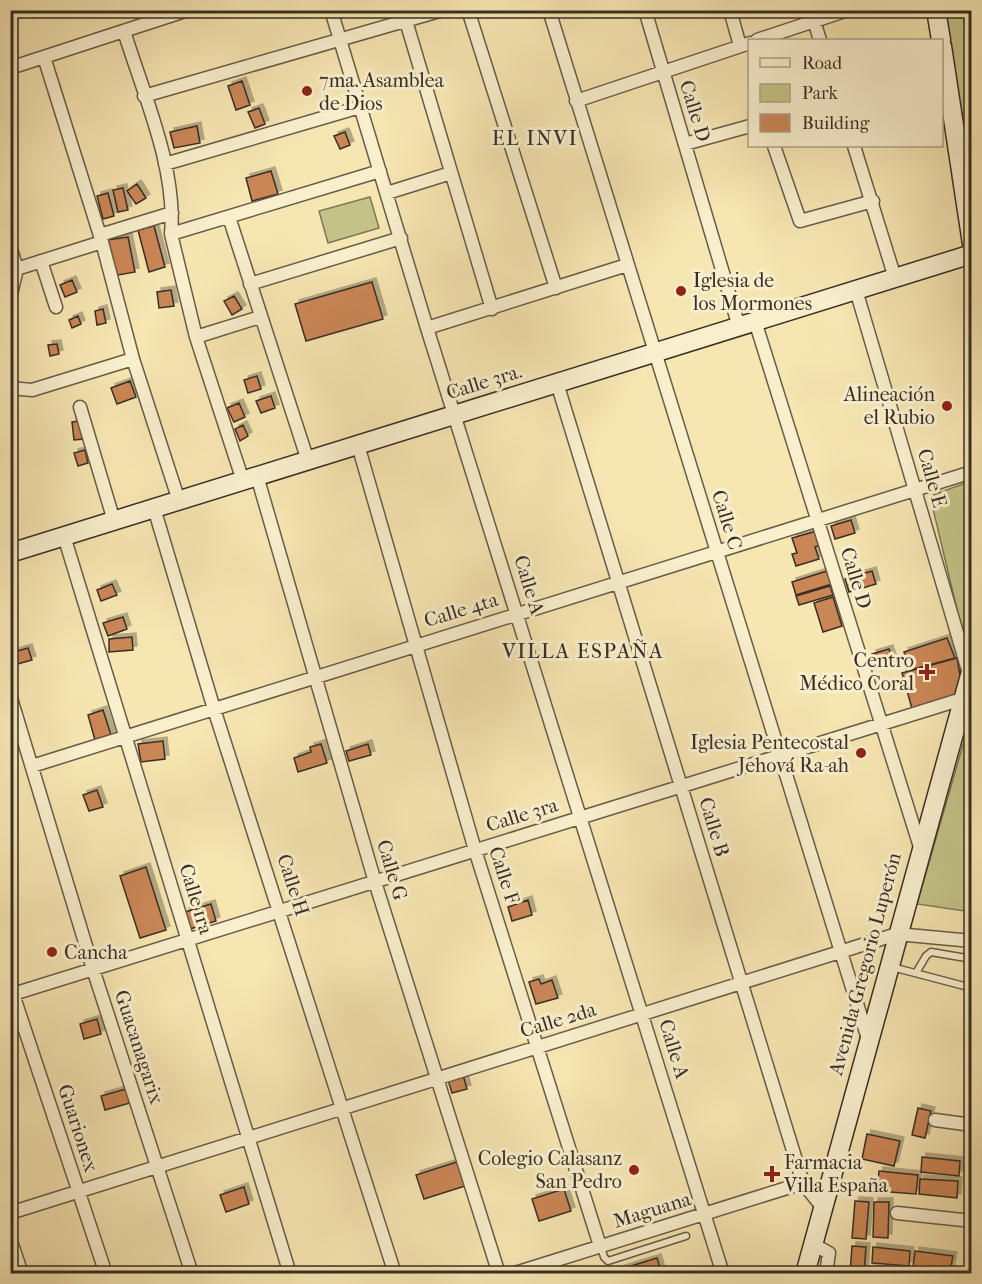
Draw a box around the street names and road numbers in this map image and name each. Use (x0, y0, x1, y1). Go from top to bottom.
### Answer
street label: Calle D (675, 77, 715, 145)
street label: Calle 3ra. (443, 360, 525, 404)
street label: Calle E (913, 446, 951, 510)
street label: Calle C (707, 487, 747, 553)
street label: Calle D (836, 544, 876, 612)
street label: Calle A (509, 553, 549, 618)
street label: Calle 4ta (421, 588, 501, 632)
street label: Calle 3ra (483, 793, 561, 837)
street label: Calle B (694, 795, 734, 859)
street label: Calle G (372, 837, 412, 903)
street label: Calle F (484, 844, 524, 907)
street label: Avenida Gregorio Luperón (824, 850, 906, 1079)
street label: Calle H (272, 851, 314, 919)
street label: Calle 1ra (174, 861, 218, 938)
street label: Guacanagarix (110, 987, 168, 1107)
street label: Calle 2da (517, 997, 599, 1042)
street label: Calle A (654, 1017, 694, 1082)
street label: Guarionex (53, 1081, 103, 1175)
street label: Maguana (610, 1187, 694, 1233)

